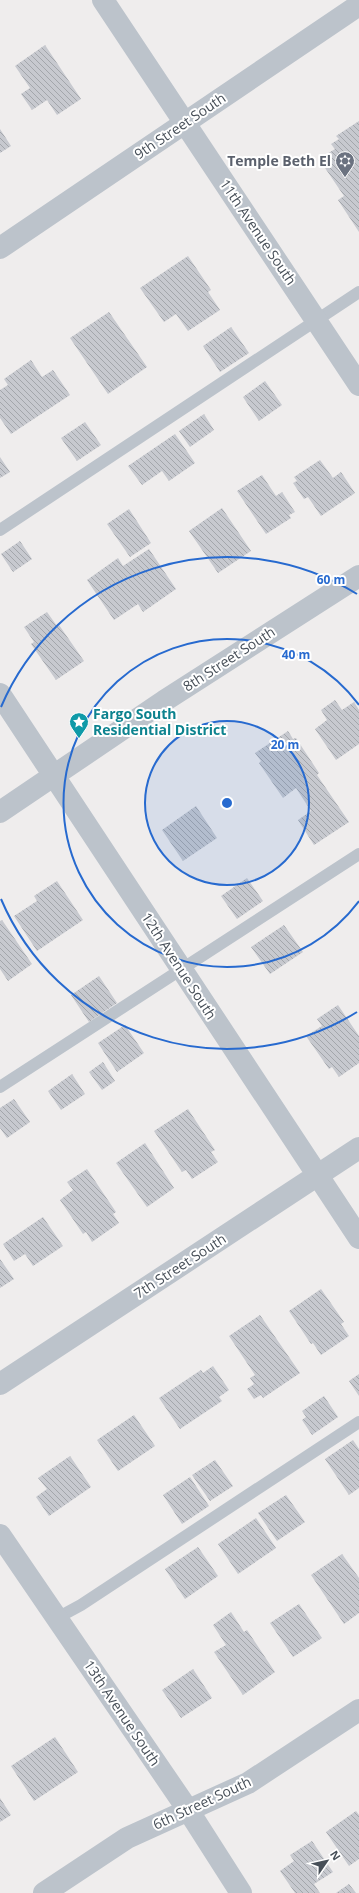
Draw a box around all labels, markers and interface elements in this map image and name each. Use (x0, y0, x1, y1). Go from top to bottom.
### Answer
street label: 9th Street South (130, 88, 229, 163)
synagogue icon: Temple Beth El (334, 150, 356, 178)
place label: Temple Beth El (227, 151, 331, 170)
street label: 11th Avenue South (216, 175, 301, 288)
text: 60 m (317, 571, 345, 588)
street label: 8th Street South (179, 622, 278, 695)
text: 40 m (282, 646, 310, 663)
place label: Fargo South Residential District (93, 704, 226, 739)
place icon: Fargo South Residential District (68, 711, 90, 739)
text: 20 m (271, 736, 299, 753)
centre of rings (220, 796, 234, 810)
street label: 12th Avenue South (138, 909, 221, 1023)
street label: 7th Street South (130, 1229, 229, 1302)
street label: 13th Avenue South (80, 1656, 165, 1769)
street label: 6th Street South (150, 1771, 254, 1834)
north arrow (307, 1841, 347, 1881)
text: N (327, 1847, 344, 1863)

